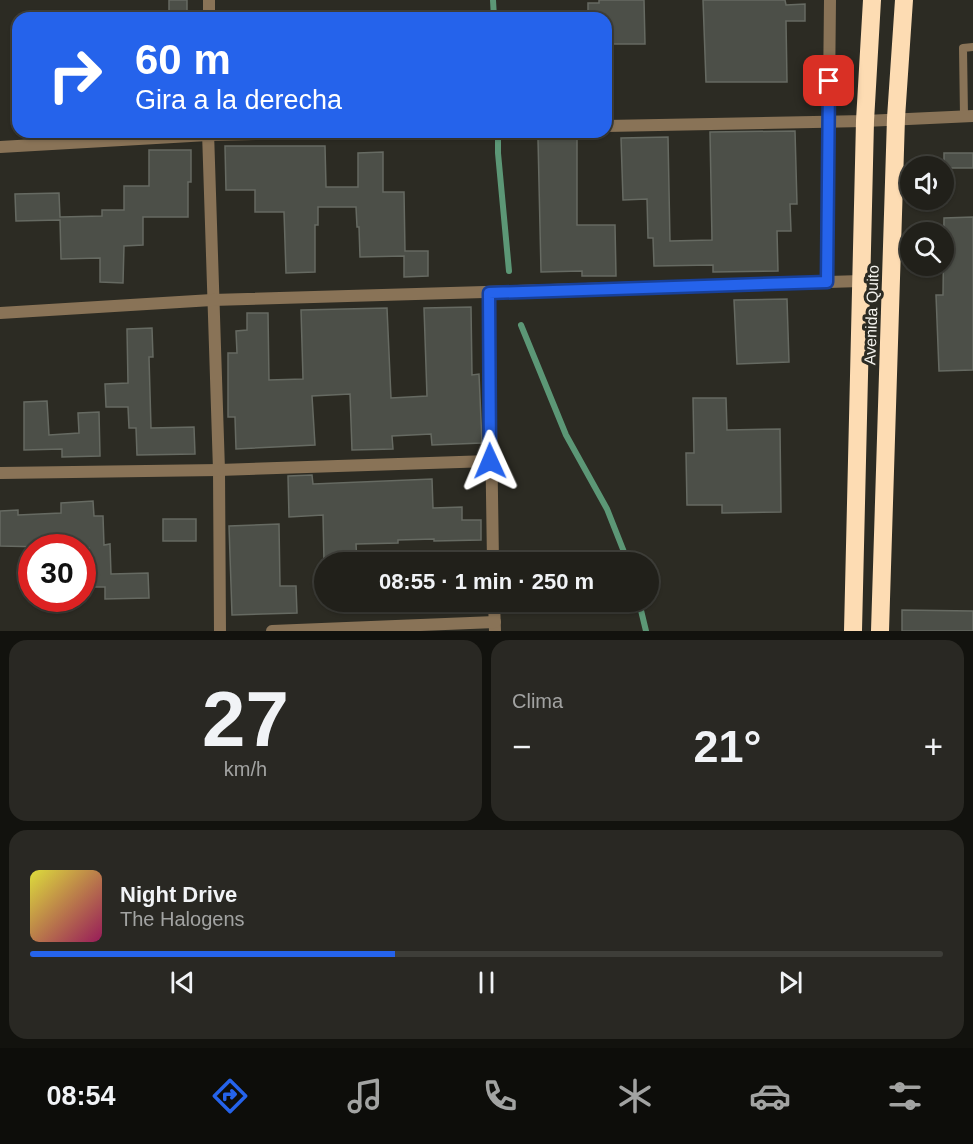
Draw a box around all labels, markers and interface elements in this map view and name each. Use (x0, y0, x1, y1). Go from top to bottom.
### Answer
icon: right (36, 36, 114, 114)
text: 60 m (135, 36, 231, 83)
pin (803, 55, 854, 106)
icon: arrive (812, 64, 845, 97)
text: Gira a la derecha (135, 85, 342, 115)
map controls (900, 156, 954, 276)
button: sound (900, 156, 954, 210)
button: search (900, 222, 954, 276)
street label: Avenida Quito (861, 265, 882, 365)
position arrow (458, 429, 522, 493)
speed limit sign: 30 (18, 534, 96, 612)
text: 08:55 · 1 min · 250 m (379, 569, 594, 594)
text: 27 (202, 675, 289, 763)
text: Clima (512, 690, 563, 712)
text: 21° (693, 721, 762, 772)
text: − (512, 728, 531, 765)
text: + (924, 728, 943, 765)
text: km/h (224, 758, 267, 780)
text: Night Drive (120, 882, 237, 907)
text: The Halogens (120, 908, 245, 930)
icon: previous (166, 966, 199, 999)
icon: pause (470, 966, 503, 999)
icon: next (774, 966, 807, 999)
icon: directions (209, 1075, 251, 1117)
icon: music (344, 1075, 386, 1117)
icon: phone (479, 1075, 521, 1117)
icon: climate (614, 1075, 656, 1117)
icon: car (749, 1075, 791, 1117)
icon: filters (884, 1075, 926, 1117)
text: 08:54 (47, 1081, 116, 1111)

